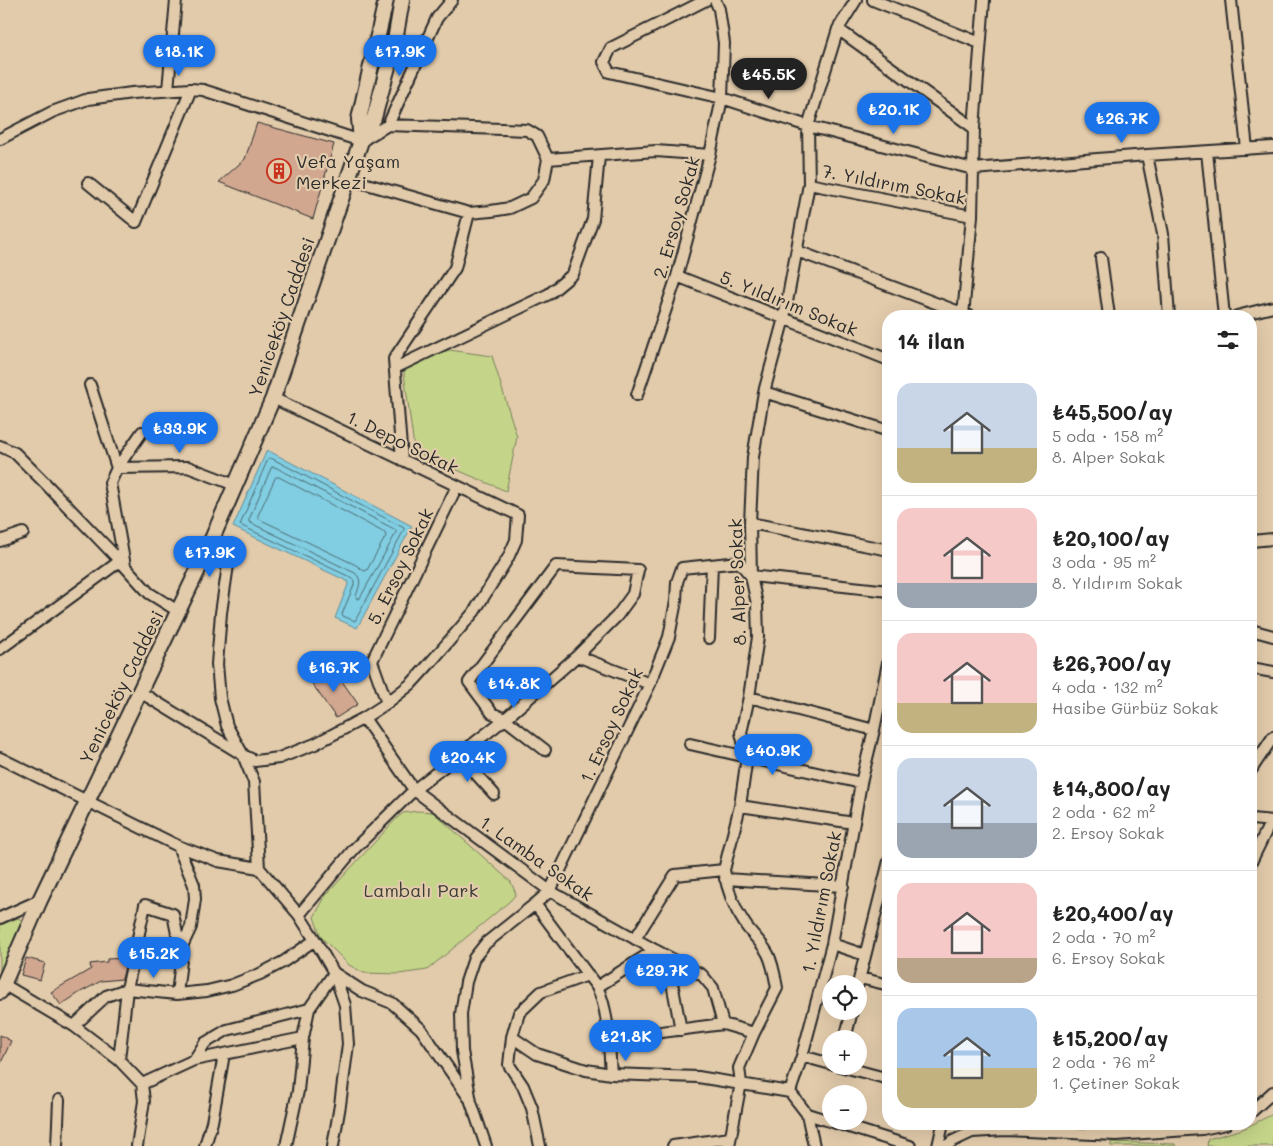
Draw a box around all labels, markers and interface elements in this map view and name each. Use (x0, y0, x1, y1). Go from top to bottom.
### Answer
pin: ₺18.1K (138, 34, 220, 77)
pin: ₺17.9K (359, 34, 441, 77)
text: ₺18.1K (154, 40, 204, 61)
text: ₺17.9K (374, 40, 426, 61)
pin: ₺45.5K (728, 58, 810, 100)
text: ₺45.5K (742, 63, 796, 84)
pin: ₺20.1K (853, 92, 935, 135)
text: ₺20.1K (868, 98, 920, 119)
pin: ₺26.7K (1081, 102, 1163, 144)
text: ₺26.7K (1096, 107, 1149, 128)
place label: Vefa Yaşam Merkezi (296, 149, 400, 194)
street label: 2. Ersoy Sokak (647, 153, 705, 281)
building icon: Vefa Yaşam Merkezi (266, 158, 292, 184)
street label: 7. Yıldırım Sokak (820, 158, 968, 210)
street label: Yeniceköy Caddesi (242, 234, 320, 400)
street label: 5. Yıldırım Sokak (717, 264, 861, 342)
icon: filters (1214, 326, 1242, 354)
text: 14 ilan (897, 327, 965, 354)
text: ₺45,500/ay (1052, 398, 1173, 425)
icon: home (937, 403, 997, 463)
street label: 1. Depo Sokak (343, 405, 463, 479)
pin: ₺33.9K (139, 412, 221, 454)
text: ₺33.9K (153, 417, 207, 438)
text: 5 oda · 158 m² (1052, 425, 1163, 446)
text: 8. Alper Sokak (1052, 446, 1165, 467)
street label: 5. Ersoy Sokak (361, 504, 439, 628)
street label: 8. Alper Sokak (723, 518, 751, 646)
text: ₺20,100/ay (1052, 524, 1170, 551)
icon: home (937, 528, 997, 588)
pin: ₺17.9K (169, 536, 251, 578)
text: ₺17.9K (184, 541, 236, 562)
text: 3 oda · 95 m² (1052, 551, 1156, 572)
text: 8. Yıldırım Sokak (1052, 572, 1183, 593)
street label: Yeniceköy Caddesi (73, 606, 169, 768)
text: ₺26,700/ay (1052, 649, 1171, 676)
pin: ₺16.7K (293, 650, 375, 693)
icon: home (937, 653, 997, 713)
text: ₺16.7K (308, 656, 360, 677)
street label: 1. Ersoy Sokak (574, 664, 648, 786)
pin: ₺14.8K (473, 666, 555, 709)
text: ₺14.8K (488, 672, 540, 693)
text: 4 oda · 132 m² (1052, 676, 1163, 697)
text: Hasibe Gürbüz Sokak (1052, 697, 1218, 718)
pin: ₺40.9K (732, 734, 814, 776)
text: ₺40.9K (745, 739, 801, 760)
pin: ₺20.4K (427, 740, 509, 783)
text: ₺20.4K (441, 746, 495, 767)
text: ₺14,800/ay (1052, 774, 1171, 801)
icon: home (937, 778, 997, 838)
text: 2 oda · 62 m² (1052, 801, 1155, 822)
street label: 1. Lamba Sokak (475, 810, 599, 906)
text: 2. Ersoy Sokak (1052, 822, 1164, 843)
street label: 1. Yıldırım Sokak (795, 829, 847, 975)
park label: Lambalı Park (364, 878, 478, 902)
text: ₺20,400/ay (1052, 899, 1174, 926)
icon: home (937, 903, 997, 963)
text: 2 oda · 70 m² (1052, 926, 1156, 947)
pin: ₺15.2K (113, 936, 195, 979)
text: ₺15.2K (129, 942, 179, 963)
text: 6. Ersoy Sokak (1052, 947, 1165, 968)
pin: ₺29.7K (621, 954, 703, 996)
text: ₺29.7K (636, 959, 688, 980)
map controls (822, 975, 867, 1130)
button: locate (822, 975, 867, 1020)
pin: ₺21.8K (585, 1020, 667, 1062)
text: ₺15,200/ay (1052, 1024, 1168, 1051)
text: ₺21.8K (600, 1025, 652, 1046)
icon: home (937, 1028, 997, 1088)
button: + (822, 1030, 867, 1075)
text: 2 oda · 76 m² (1052, 1051, 1155, 1072)
text: 1. Çetiner Sokak (1052, 1072, 1180, 1093)
button: − (822, 1085, 867, 1130)

